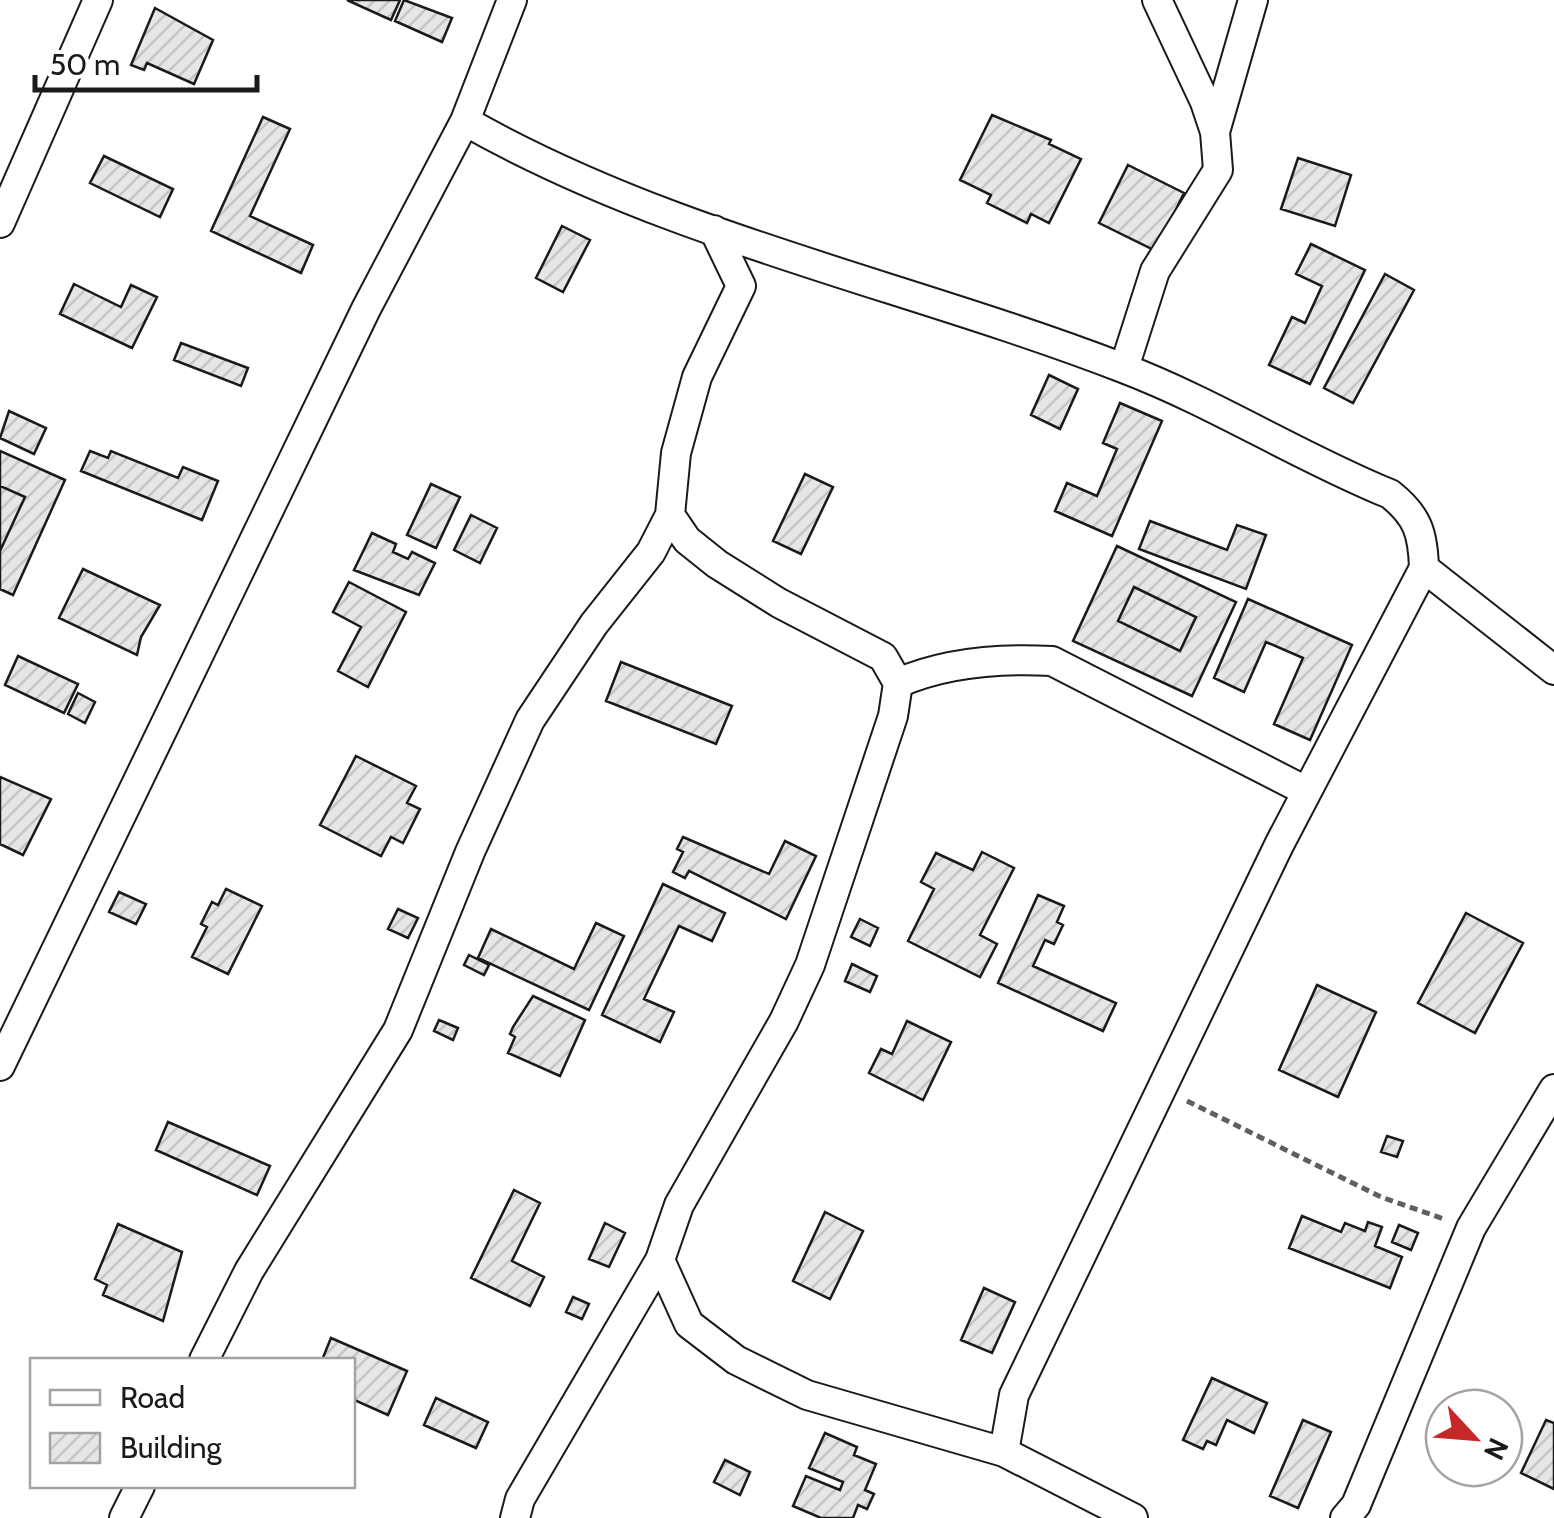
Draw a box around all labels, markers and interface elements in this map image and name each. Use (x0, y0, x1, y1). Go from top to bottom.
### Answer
scale bar (35, 30, 258, 92)
text: 50 m (50, 46, 120, 83)
legend (30, 1358, 355, 1488)
text: Road (120, 1379, 185, 1416)
north arrow (1424, 1388, 1524, 1488)
text: Building (120, 1429, 223, 1466)
text: N (1477, 1433, 1516, 1465)

